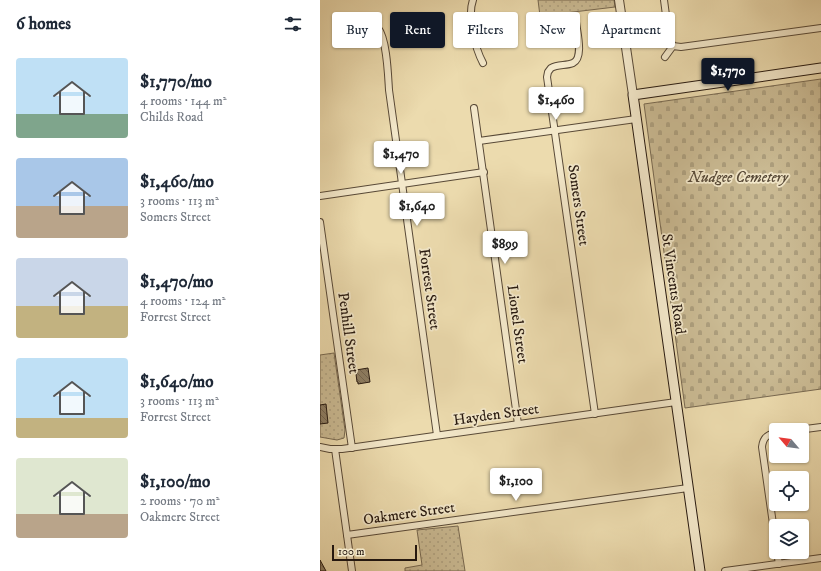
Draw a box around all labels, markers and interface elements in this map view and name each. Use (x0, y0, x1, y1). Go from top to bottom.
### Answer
chip: Buy (332, 12, 382, 48)
chip: Rent (390, 12, 445, 48)
chip: Filters (453, 12, 518, 48)
chip: New (526, 12, 580, 48)
chip: Apartment (588, 12, 675, 48)
text: 6 homes (16, 13, 71, 35)
icon: filters (282, 13, 304, 35)
pin: $1,770 (695, 58, 761, 92)
text: $1,770 (710, 63, 746, 79)
text: $1,770/mo (140, 71, 212, 93)
icon: home (48, 74, 96, 122)
pin: $1,460 (523, 87, 589, 121)
text: $1,460 (538, 92, 574, 108)
text: 4 rooms · 144 m² (140, 93, 227, 109)
text: Childs Road (140, 109, 203, 125)
pin: $1,470 (368, 141, 434, 175)
text: $1,470 (383, 146, 419, 162)
street label: Somers Street (563, 163, 594, 247)
park label: Nudgee Cemetery (687, 168, 789, 187)
text: $1,460/mo (140, 171, 214, 193)
icon: home (48, 174, 96, 222)
text: 3 rooms · 113 m² (140, 193, 219, 209)
pin: $1,640 (384, 193, 450, 227)
text: $1,640 (399, 198, 435, 214)
text: Somers Street (140, 209, 211, 225)
pin: $899 (481, 231, 529, 265)
street label: St Vincents Road (657, 233, 690, 336)
text: $899 (492, 236, 518, 252)
street label: Forrest Street (414, 247, 445, 331)
text: $1,470/mo (140, 271, 213, 293)
icon: home (48, 274, 96, 322)
street label: Lionel Street (503, 284, 532, 365)
street label: Penhill Street (333, 291, 364, 375)
text: 4 rooms · 124 m² (140, 293, 226, 309)
text: Forrest Street (140, 309, 211, 325)
text: $1,640/mo (140, 371, 214, 393)
icon: home (48, 374, 96, 422)
text: 3 rooms · 113 m² (140, 393, 219, 409)
street label: Hayden Street (452, 399, 540, 430)
text: Forrest Street (140, 409, 211, 425)
north arrow (769, 423, 809, 463)
map controls (769, 423, 809, 559)
pin: $1,100 (483, 468, 549, 502)
text: $1,100/mo (140, 471, 210, 493)
button: locate (769, 471, 809, 511)
text: $1,100 (499, 473, 533, 489)
icon: home (48, 474, 96, 522)
text: 2 rooms · 70 m² (140, 493, 220, 509)
street label: Oakmere Street (362, 498, 456, 529)
text: Oakmere Street (140, 509, 220, 525)
button: layers (769, 519, 809, 559)
scale bar (332, 543, 417, 562)
text: 100 m (338, 545, 364, 559)

